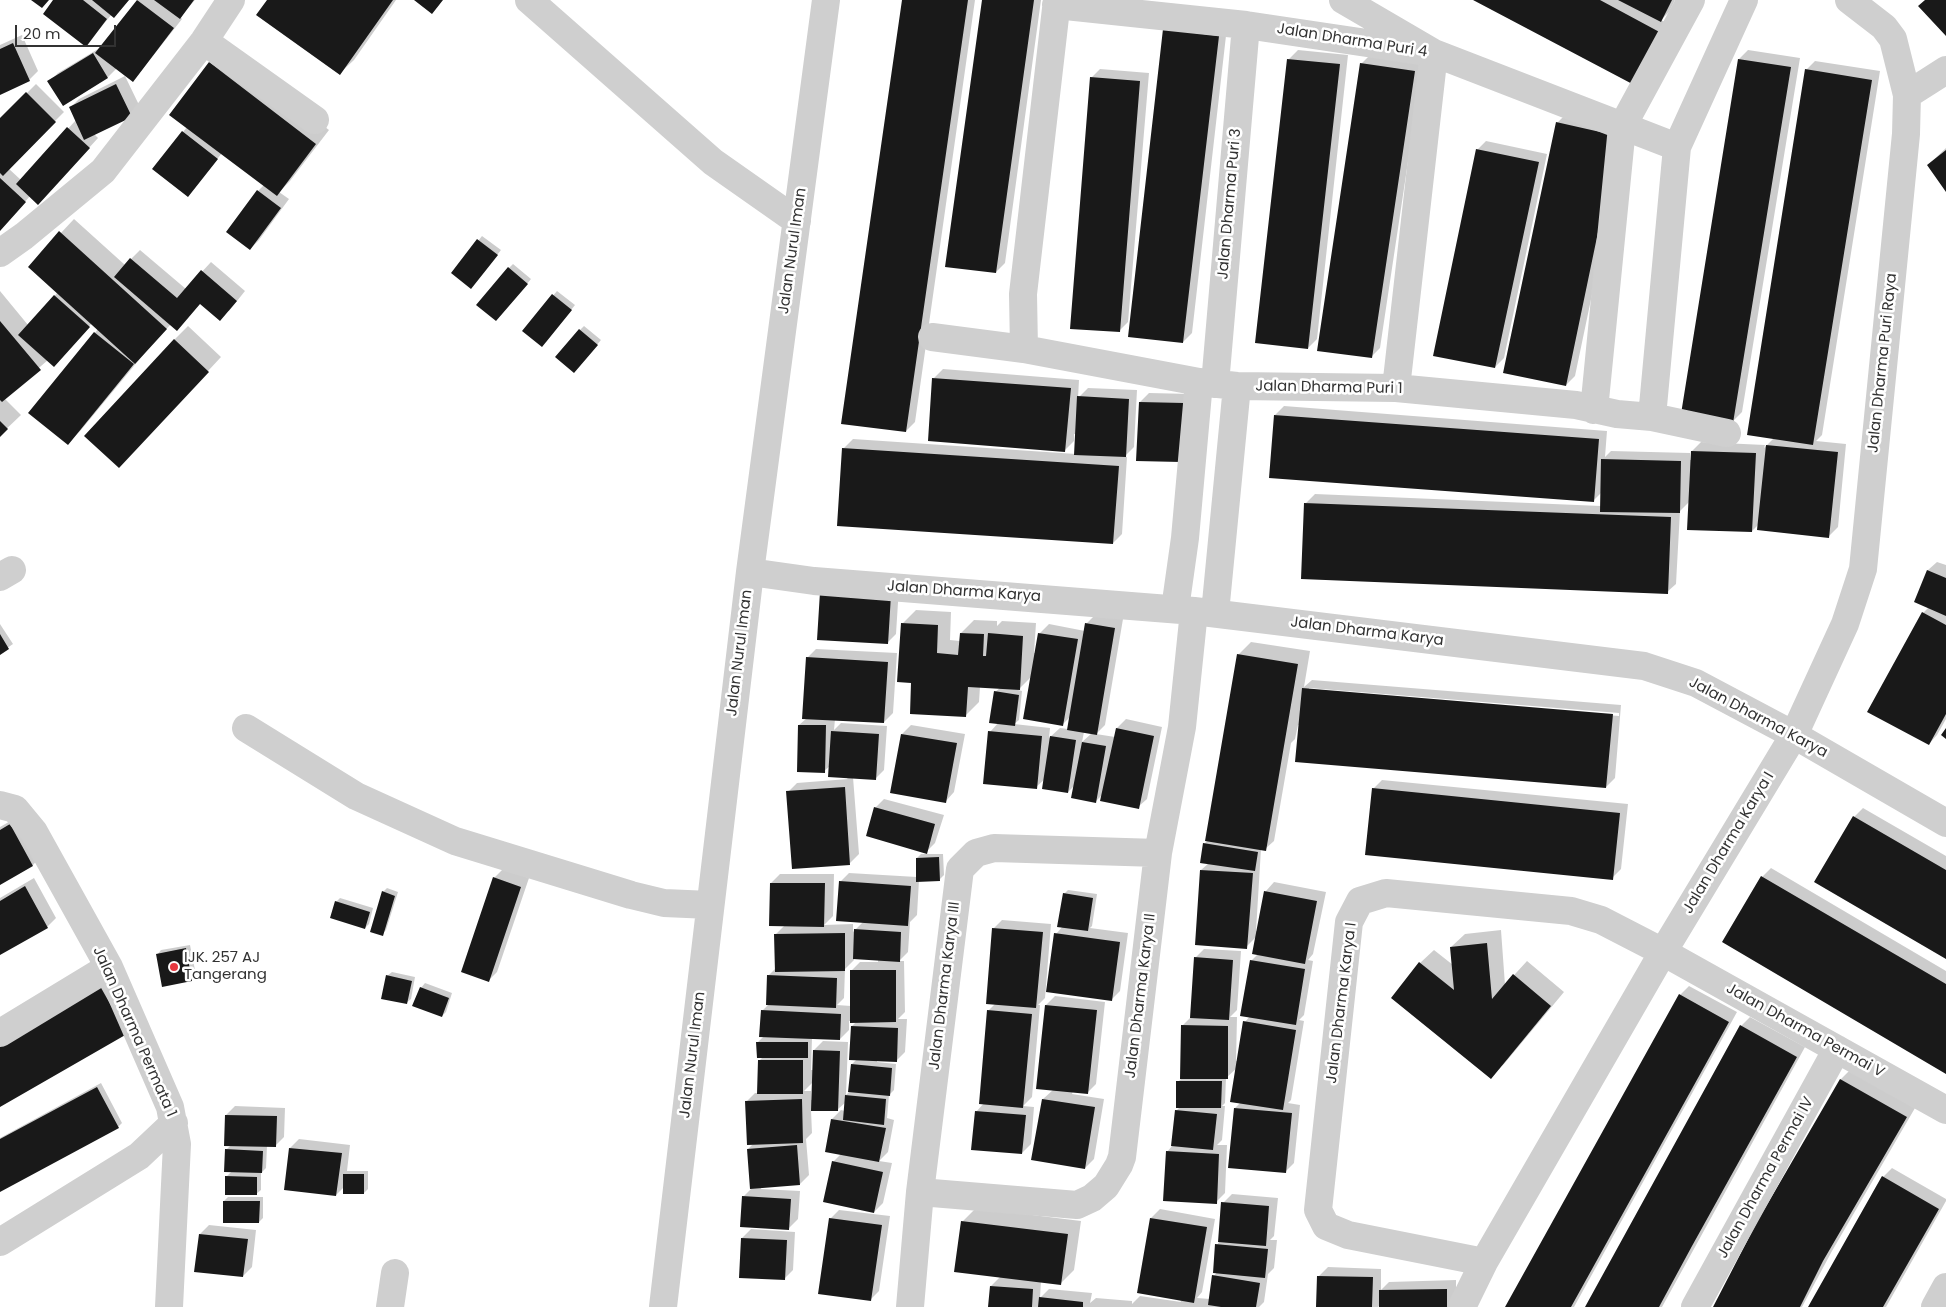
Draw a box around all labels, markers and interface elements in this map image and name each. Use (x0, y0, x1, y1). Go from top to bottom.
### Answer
scale bar (18, 15, 119, 47)
street label: Jalan Dharma Puri 4 (1275, 20, 1429, 62)
text: 20 m (23, 23, 61, 44)
street label: Jalan Dharma Puri 3 (1214, 128, 1246, 280)
street label: Jalan Nurul Iman (775, 187, 811, 315)
street label: Jalan Dharma Puri Raya (1865, 272, 1901, 454)
street label: Jalan Dharma Puri 1 (1255, 378, 1403, 398)
street label: Jalan Dharma Karya (886, 578, 1042, 606)
street label: Jalan Nurul Iman (723, 589, 757, 717)
street label: Jalan Dharma Karya (1289, 614, 1445, 650)
street label: Jalan Dharma Karya (1686, 674, 1830, 762)
street label: Jalan Dharma Karya I (1680, 769, 1778, 917)
street label: Jalan Dharma Karya III (926, 901, 964, 1071)
street label: Jalan Dharma Karya II (1122, 913, 1160, 1079)
street label: Jalan Dharma Karya I (1323, 921, 1361, 1085)
street label: Jalan Dharma Permata 1 (88, 944, 180, 1120)
place label: IJK. 257 AJ Tangerang (184, 949, 267, 984)
marker: IJK. 257 AJ Tangerang (168, 961, 180, 973)
street label: Jalan Dharma Permai V (1723, 980, 1887, 1082)
street label: Jalan Nurul Iman (676, 991, 710, 1119)
street label: Jalan Dharma Permai IV (1714, 1094, 1818, 1262)

